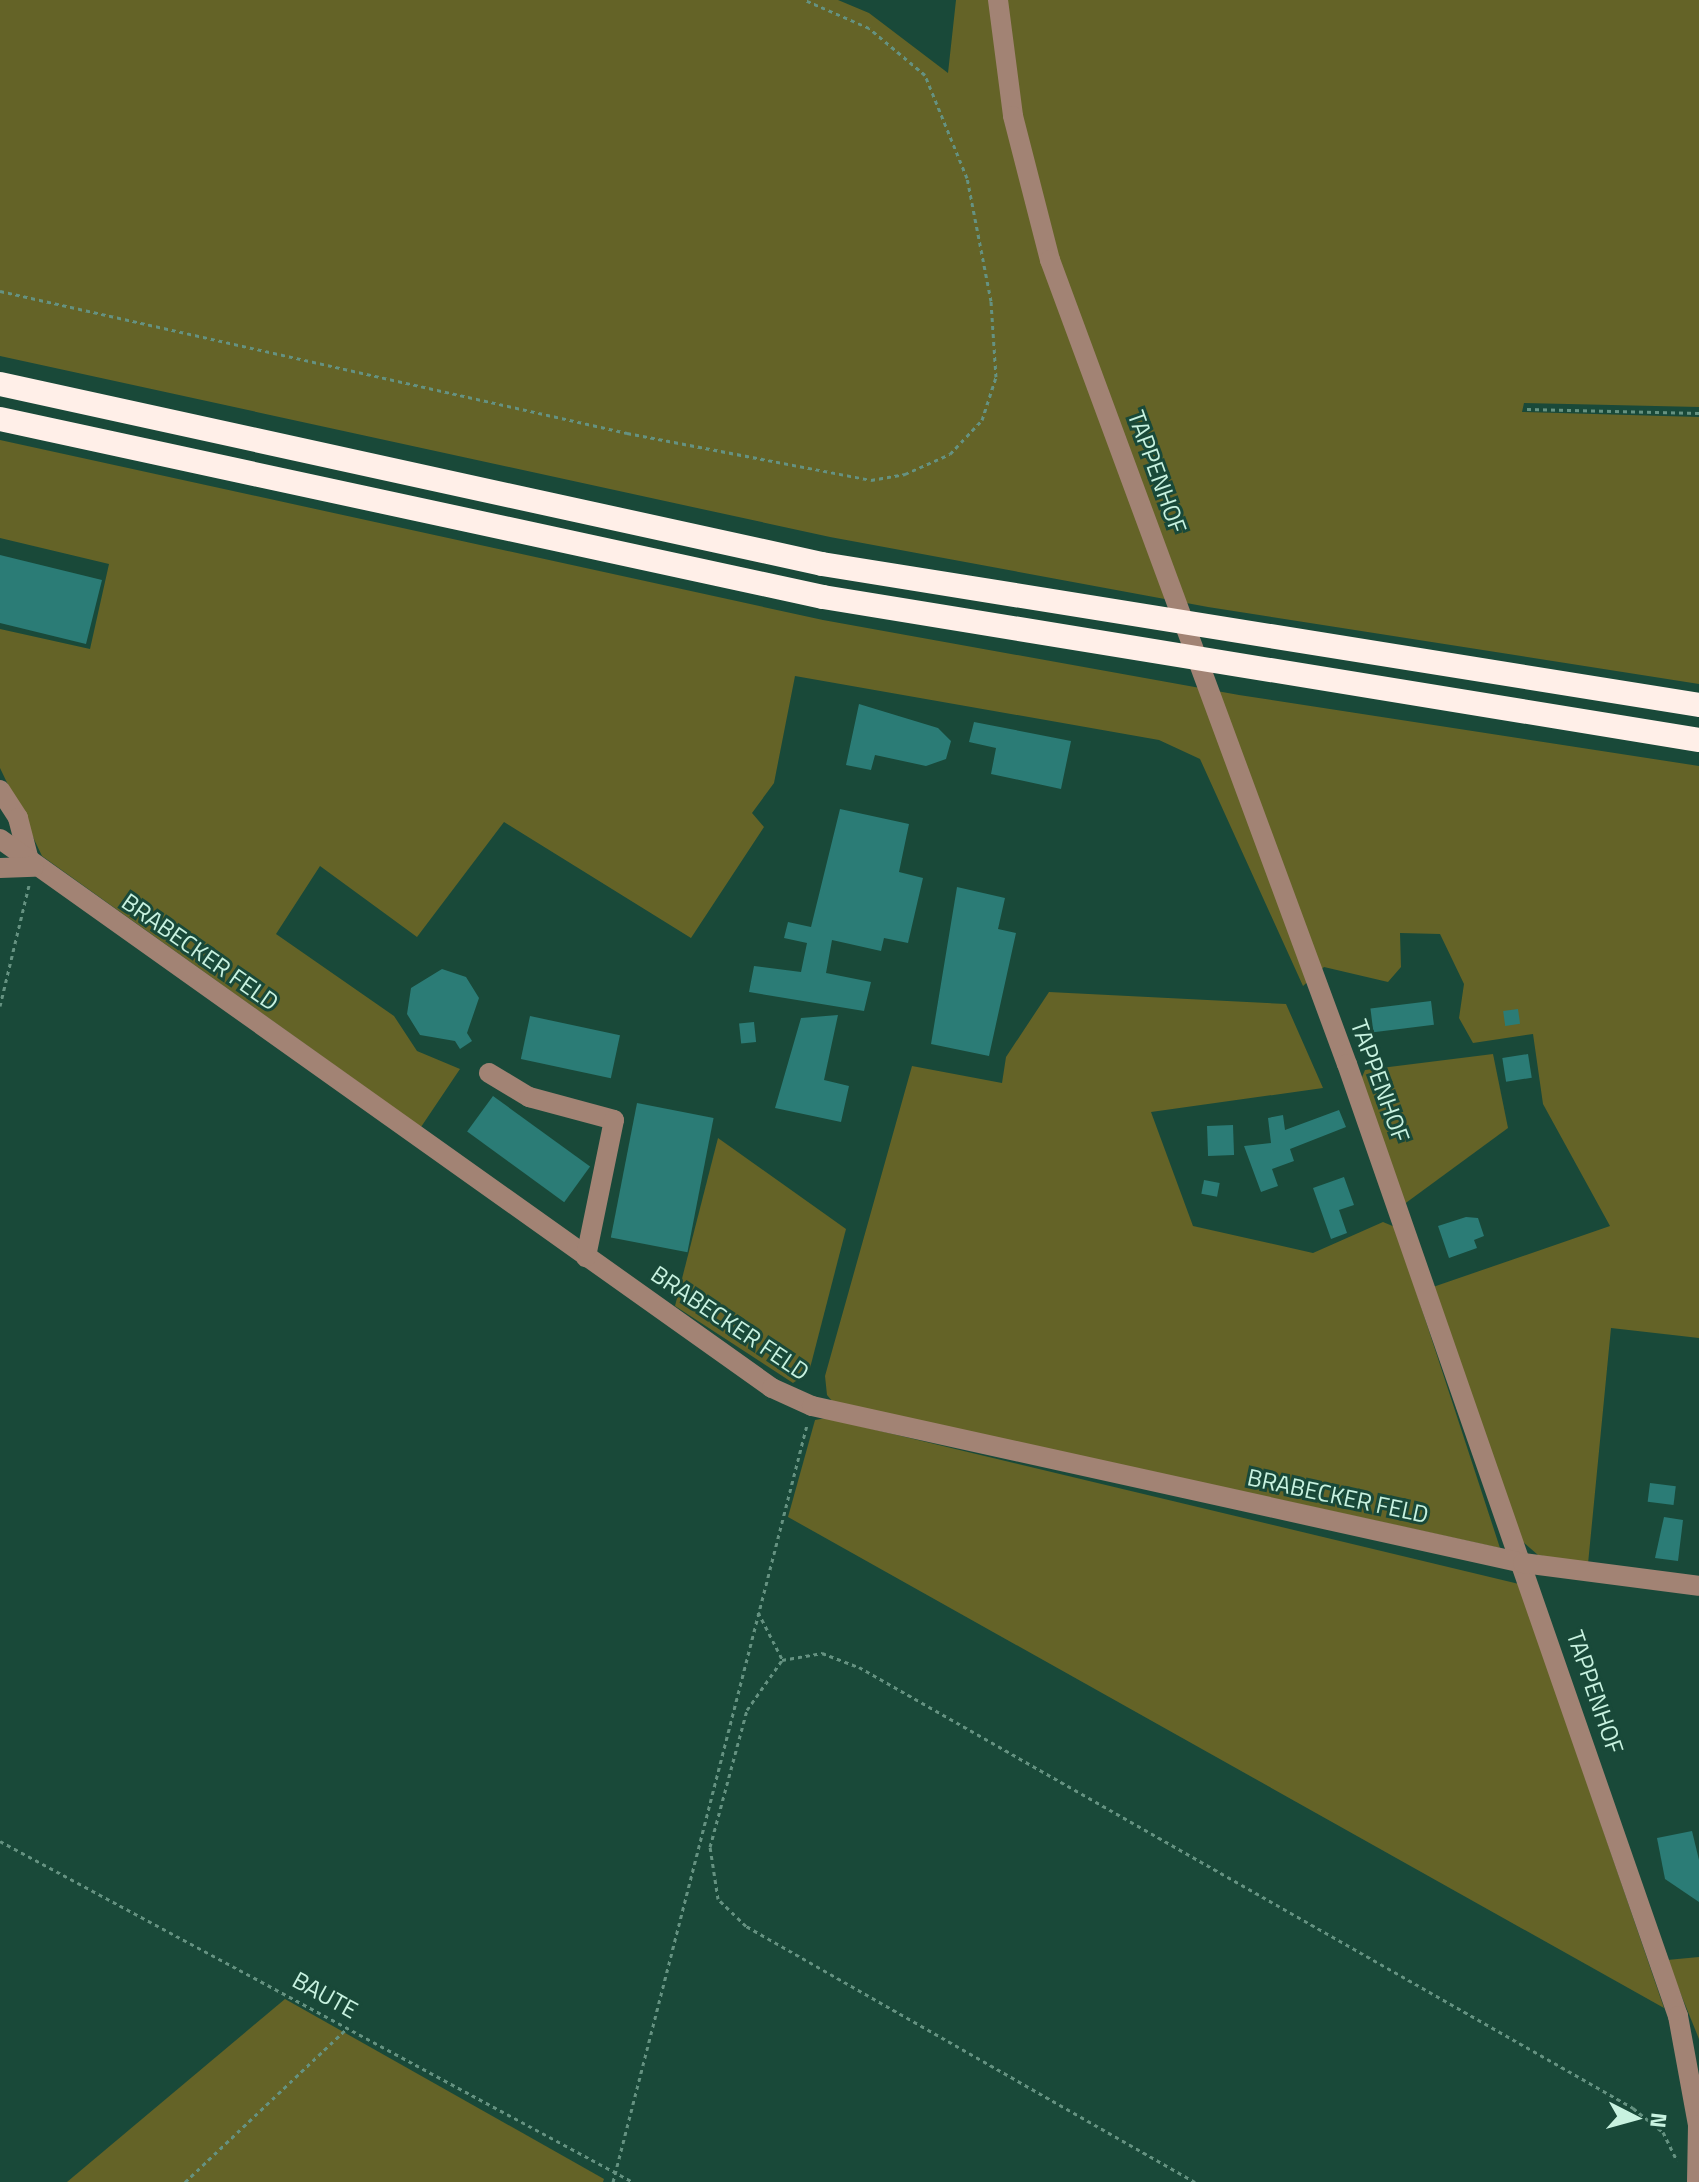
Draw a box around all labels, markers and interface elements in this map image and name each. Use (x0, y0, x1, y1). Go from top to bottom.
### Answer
street label: TAPPENHOF (1122, 407, 1192, 537)
street label: BRABECKER FELD (116, 887, 284, 1017)
street label: TAPPENHOF (1345, 1016, 1415, 1146)
street label: BRABECKER FELD (645, 1259, 815, 1387)
street label: BRABECKER FELD (1245, 1463, 1431, 1529)
street label: TAPPENHOF (1560, 1627, 1630, 1757)
street label: BAUTE (287, 1965, 363, 2025)
north arrow (1595, 2078, 1675, 2158)
text: N (1641, 2111, 1677, 2130)

